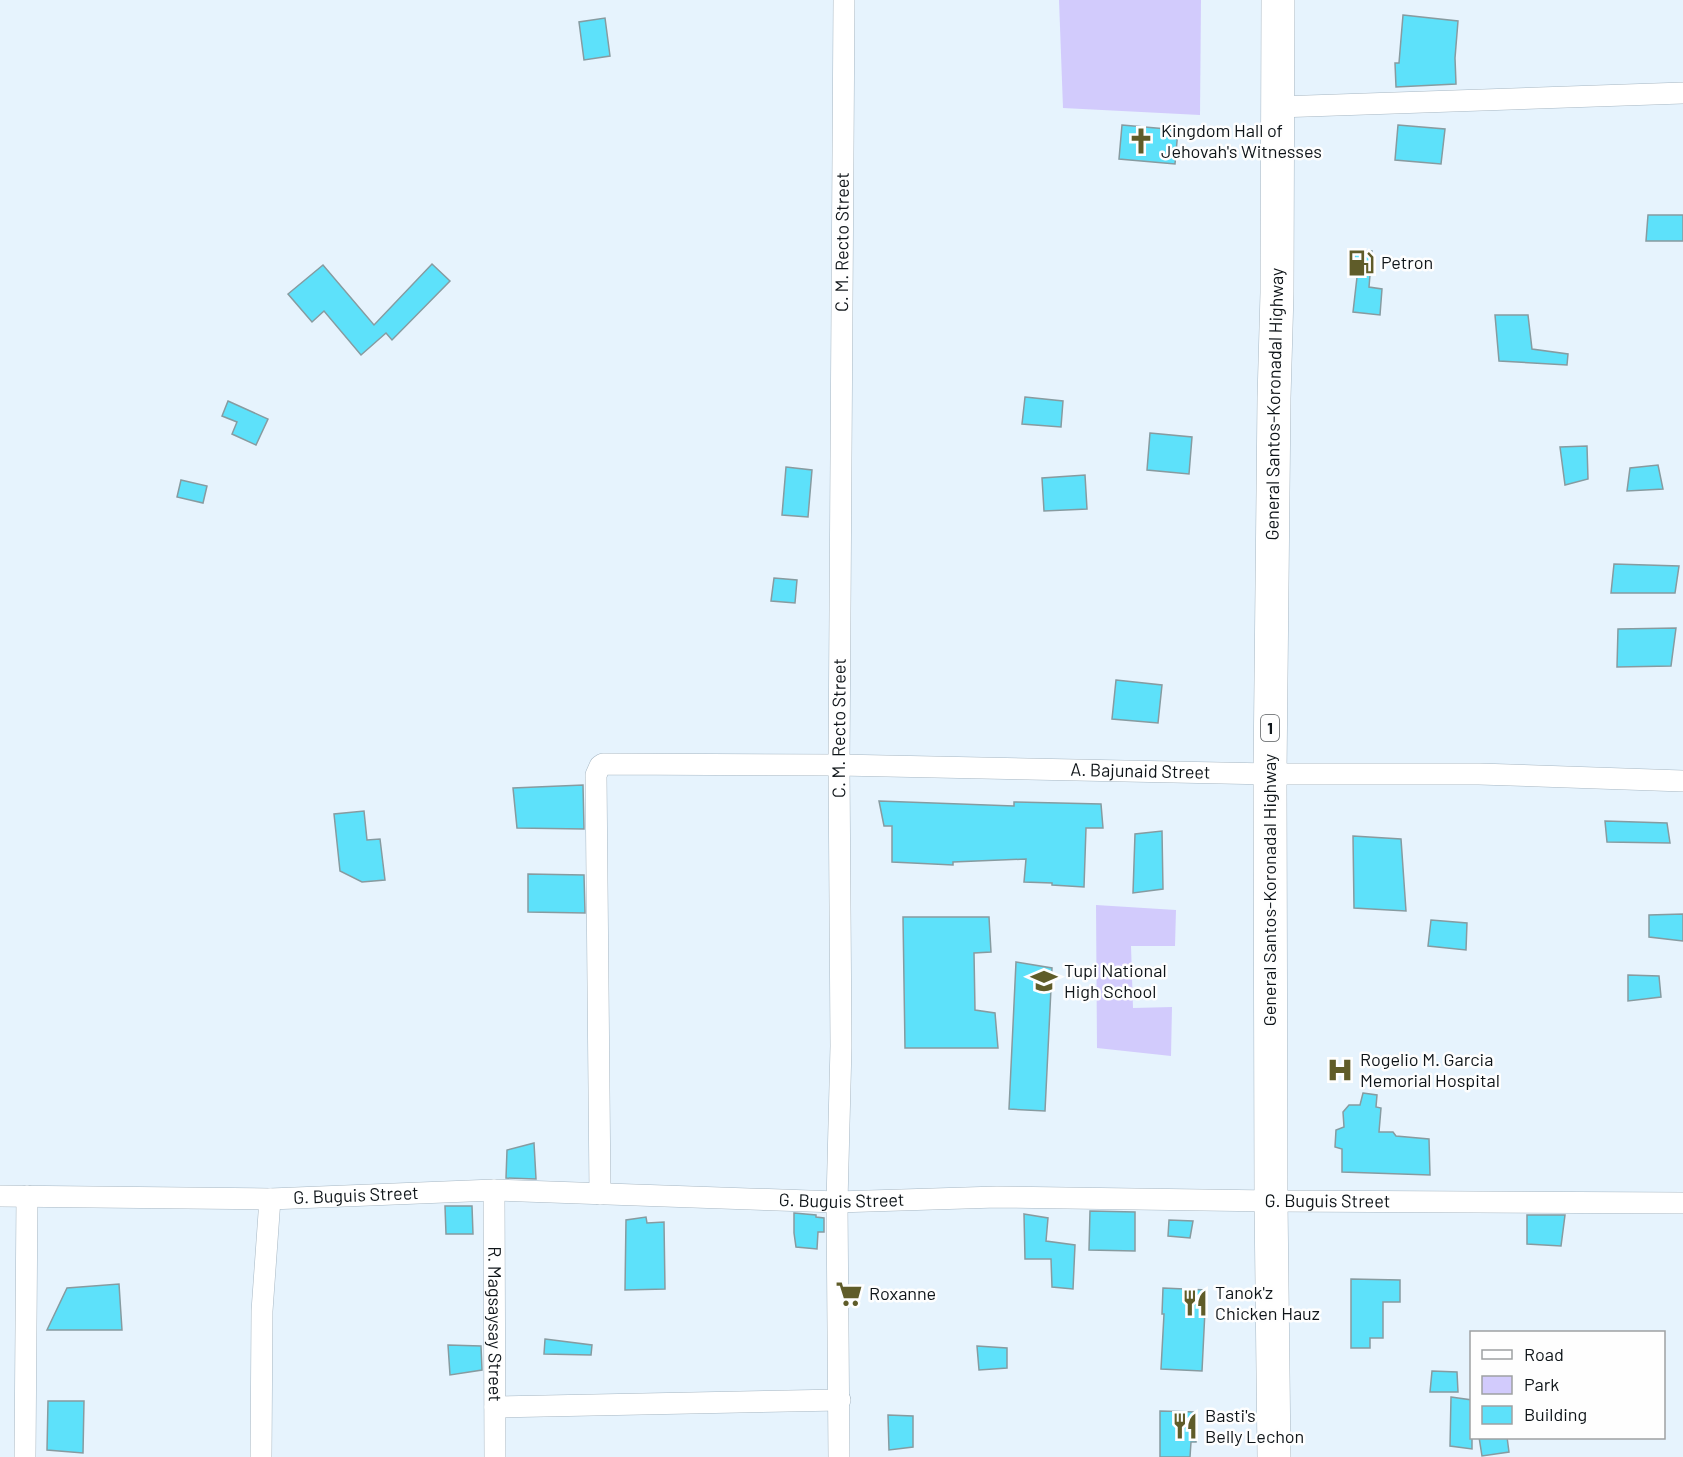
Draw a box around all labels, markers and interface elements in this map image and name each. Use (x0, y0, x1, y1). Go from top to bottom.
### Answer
place label: Kingdom Hall of Jehovah's Witnesses (1161, 119, 1322, 162)
church icon: Kingdom Hall of Jehovah's Witnesses (1126, 126, 1156, 156)
street label: C. M. Recto Street (830, 172, 853, 312)
fuel station icon: Petron (1346, 248, 1376, 278)
place label: Petron (1381, 251, 1433, 273)
street label: General Santos-Koronadal Highway (1260, 268, 1287, 541)
street label: C. M. Recto Street (827, 658, 850, 798)
road number: 1 (1261, 715, 1279, 741)
street label: General Santos-Koronadal Highway (1258, 754, 1280, 1026)
street label: A. Bajunaid Street (1070, 758, 1211, 783)
place label: Tupi National High School (1064, 959, 1167, 1002)
school or university icon: Tupi National High School (1029, 966, 1059, 996)
place label: Rogelio M. Garcia Memorial Hospital (1360, 1048, 1500, 1091)
hospital icon: Rogelio M. Garcia Memorial Hospital (1325, 1055, 1355, 1085)
street label: G. Buguis Street (293, 1181, 419, 1208)
street label: G. Buguis Street (778, 1188, 905, 1212)
street label: G. Buguis Street (1265, 1189, 1390, 1212)
street label: R. Magsaysay Street (484, 1246, 507, 1402)
supermarket icon: Roxanne (834, 1279, 864, 1309)
place label: Tanok'z Chicken Hauz (1215, 1281, 1320, 1324)
place label: Roxanne (869, 1282, 936, 1304)
restaurant icon: Tanok'z Chicken Hauz (1180, 1288, 1210, 1318)
legend (1470, 1331, 1665, 1439)
text: Road (1524, 1343, 1564, 1365)
text: Park (1524, 1373, 1559, 1395)
text: Building (1524, 1403, 1587, 1425)
place label: Basti's Belly Lechon (1205, 1404, 1304, 1447)
restaurant icon: Basti's Belly Lechon (1170, 1411, 1200, 1441)

